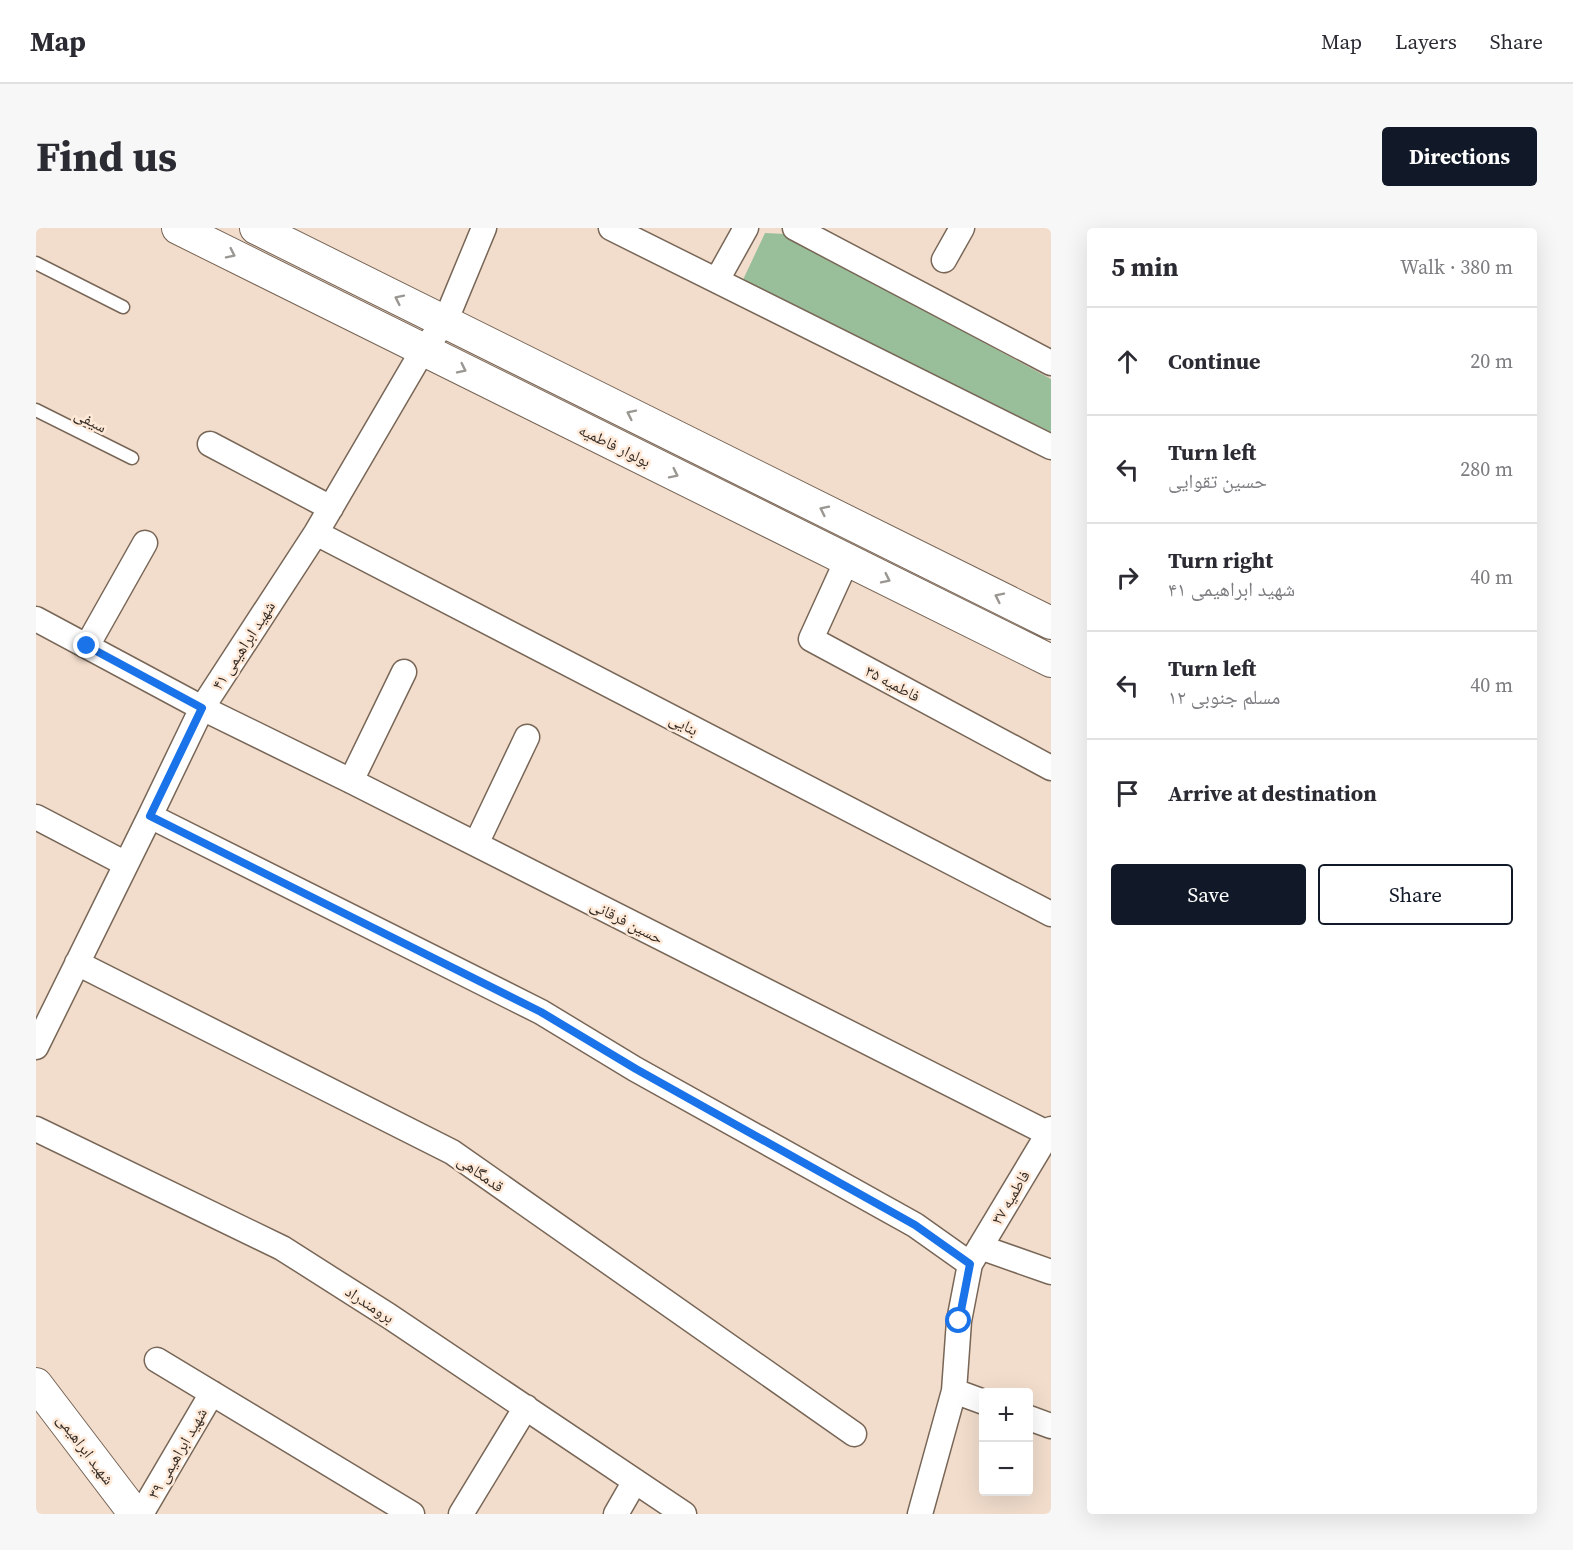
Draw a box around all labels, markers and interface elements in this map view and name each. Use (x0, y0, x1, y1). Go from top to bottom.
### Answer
text: Map (30, 22, 86, 60)
text: Map (1321, 27, 1362, 56)
text: Layers (1395, 27, 1457, 56)
text: Share (1490, 27, 1543, 56)
text: Find us (36, 127, 177, 185)
button: Directions (1382, 127, 1537, 186)
one-way arrow (224, 247, 235, 258)
text: 5 min (1111, 249, 1178, 285)
text: Walk · 380 m (1400, 253, 1513, 281)
one-way arrow (395, 295, 406, 307)
icon: ahead (1111, 345, 1144, 378)
text: Continue (1168, 346, 1261, 376)
text: 20 m (1470, 347, 1513, 375)
one-way arrow (455, 361, 466, 373)
street label: سیفی (71, 403, 111, 437)
one-way arrow (626, 410, 637, 421)
street label: بولوار فاطمیه (575, 418, 655, 472)
text: Turn left (1168, 437, 1256, 467)
icon: left (1111, 453, 1144, 486)
text: 280 m (1460, 455, 1513, 483)
one-way arrow (668, 467, 678, 478)
text: حسین تقوایی (1168, 467, 1267, 495)
one-way arrow (820, 506, 830, 517)
text: Turn right (1168, 545, 1273, 575)
icon: right (1111, 561, 1144, 594)
text: 40 m (1470, 563, 1513, 591)
one-way arrow (880, 572, 891, 584)
text: شهید ابراهیمی ۴۱ (1168, 575, 1295, 603)
one-way arrow (994, 593, 1005, 604)
street label: شهید ابراهیمی ۴۱ (206, 596, 280, 694)
route end (73, 632, 99, 658)
text: Turn left (1168, 653, 1256, 683)
street label: فاطمیه ۳۵ (862, 659, 924, 707)
icon: left (1111, 669, 1144, 702)
text: 40 m (1470, 671, 1513, 699)
text: مسلم جنوبی ۱۲ (1168, 683, 1280, 711)
street label: بنایی (666, 707, 702, 741)
icon: arrive (1111, 777, 1144, 810)
text: Arrive at destination (1168, 778, 1377, 808)
button: Save (1111, 864, 1306, 925)
button: Share (1318, 864, 1513, 925)
street label: حسین فرقانی (587, 893, 667, 949)
street label: قدمگاهی (453, 1149, 509, 1197)
street label: فاطمیه ۳۷ (985, 1166, 1035, 1228)
street label: برومندراد (341, 1280, 399, 1328)
route start (945, 1307, 971, 1333)
map controls (979, 1388, 1033, 1496)
button: + (979, 1388, 1033, 1442)
street label: شهید ابراهیمی ۳۹ (142, 1403, 212, 1503)
street label: شهید ابراهیمی (52, 1409, 120, 1489)
button: − (979, 1442, 1033, 1496)

